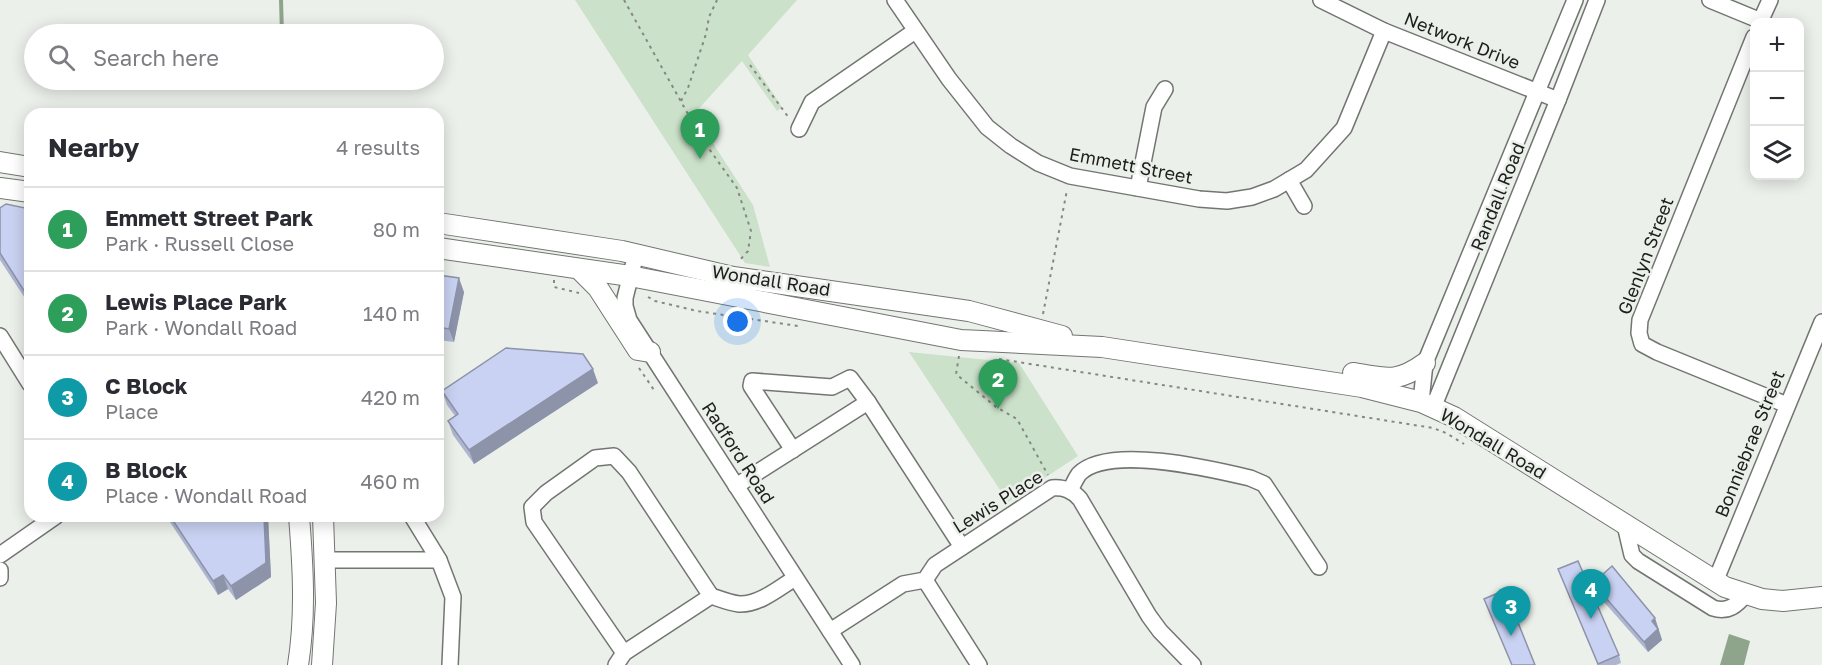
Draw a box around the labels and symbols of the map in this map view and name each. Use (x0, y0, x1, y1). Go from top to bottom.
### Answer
street label: Network Drive (1401, 7, 1524, 73)
pin: 1 (680, 110, 720, 159)
street label: Randall Road (1465, 139, 1529, 254)
street label: Emmett Street (1068, 142, 1195, 188)
street label: Glenlyn Street (1613, 194, 1678, 318)
street label: Wondall Road (710, 260, 832, 300)
your location (723, 307, 752, 336)
pin: 2 (978, 360, 1018, 409)
street label: Bonniebrae Street (1710, 367, 1789, 520)
street label: Radford Road (698, 397, 780, 508)
street label: Wondall Road (1437, 403, 1551, 483)
street label: Lewis Place (948, 465, 1046, 537)
pin: 4 (1572, 570, 1610, 619)
pin: 3 (1492, 586, 1530, 636)

